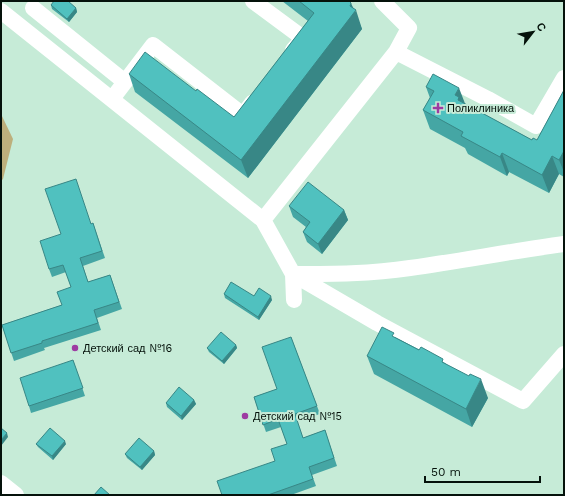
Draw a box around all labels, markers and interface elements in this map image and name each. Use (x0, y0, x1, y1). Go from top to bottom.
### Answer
north arrow (513, 12, 553, 52)
text: С (534, 20, 549, 34)
marker: Поликлиника (432, 102, 444, 114)
place label: Поликлиника (447, 102, 515, 115)
place label: Детский сад №16 (83, 342, 173, 355)
marker: Детский сад №16 (70, 343, 80, 353)
place label: Детский сад №15 (253, 410, 342, 423)
marker: Детский сад №15 (240, 411, 250, 421)
scale bar (425, 458, 540, 484)
text: 50 m (431, 465, 461, 479)

